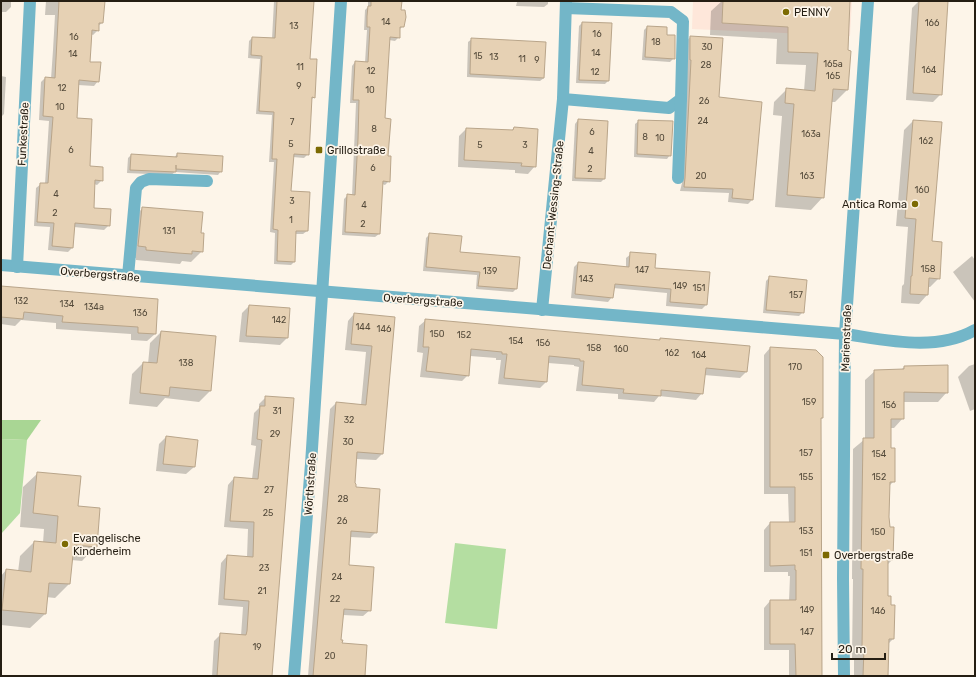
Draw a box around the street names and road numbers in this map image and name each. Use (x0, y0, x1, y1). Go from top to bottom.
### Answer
street label: Funkestraße (15, 102, 32, 166)
street label: Dechant-Wessing-Straße (540, 140, 567, 270)
street label: Overbergstraße (60, 265, 140, 284)
street label: Overbergstraße (383, 291, 463, 310)
street label: Marienstraße (839, 304, 854, 372)
street label: Wörthstraße (302, 452, 319, 516)

